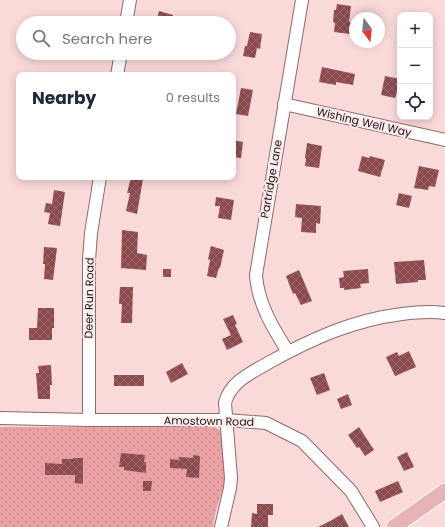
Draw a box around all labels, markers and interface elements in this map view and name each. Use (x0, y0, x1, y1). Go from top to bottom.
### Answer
north arrow (349, 12, 385, 48)
map controls (397, 12, 433, 120)
button: + (397, 12, 433, 48)
search box (16, 16, 236, 60)
icon: search (30, 27, 52, 49)
text: Search here (62, 28, 152, 49)
button: − (397, 48, 433, 84)
button: locate (397, 84, 433, 120)
text: Nearby (32, 86, 96, 110)
text: 0 results (166, 88, 220, 107)
street label: Wishing Well Way (315, 103, 414, 141)
street label: Partridge Lane (256, 138, 286, 219)
street label: Deer Run Road (80, 257, 98, 339)
street label: Amostown Road (164, 412, 254, 430)

